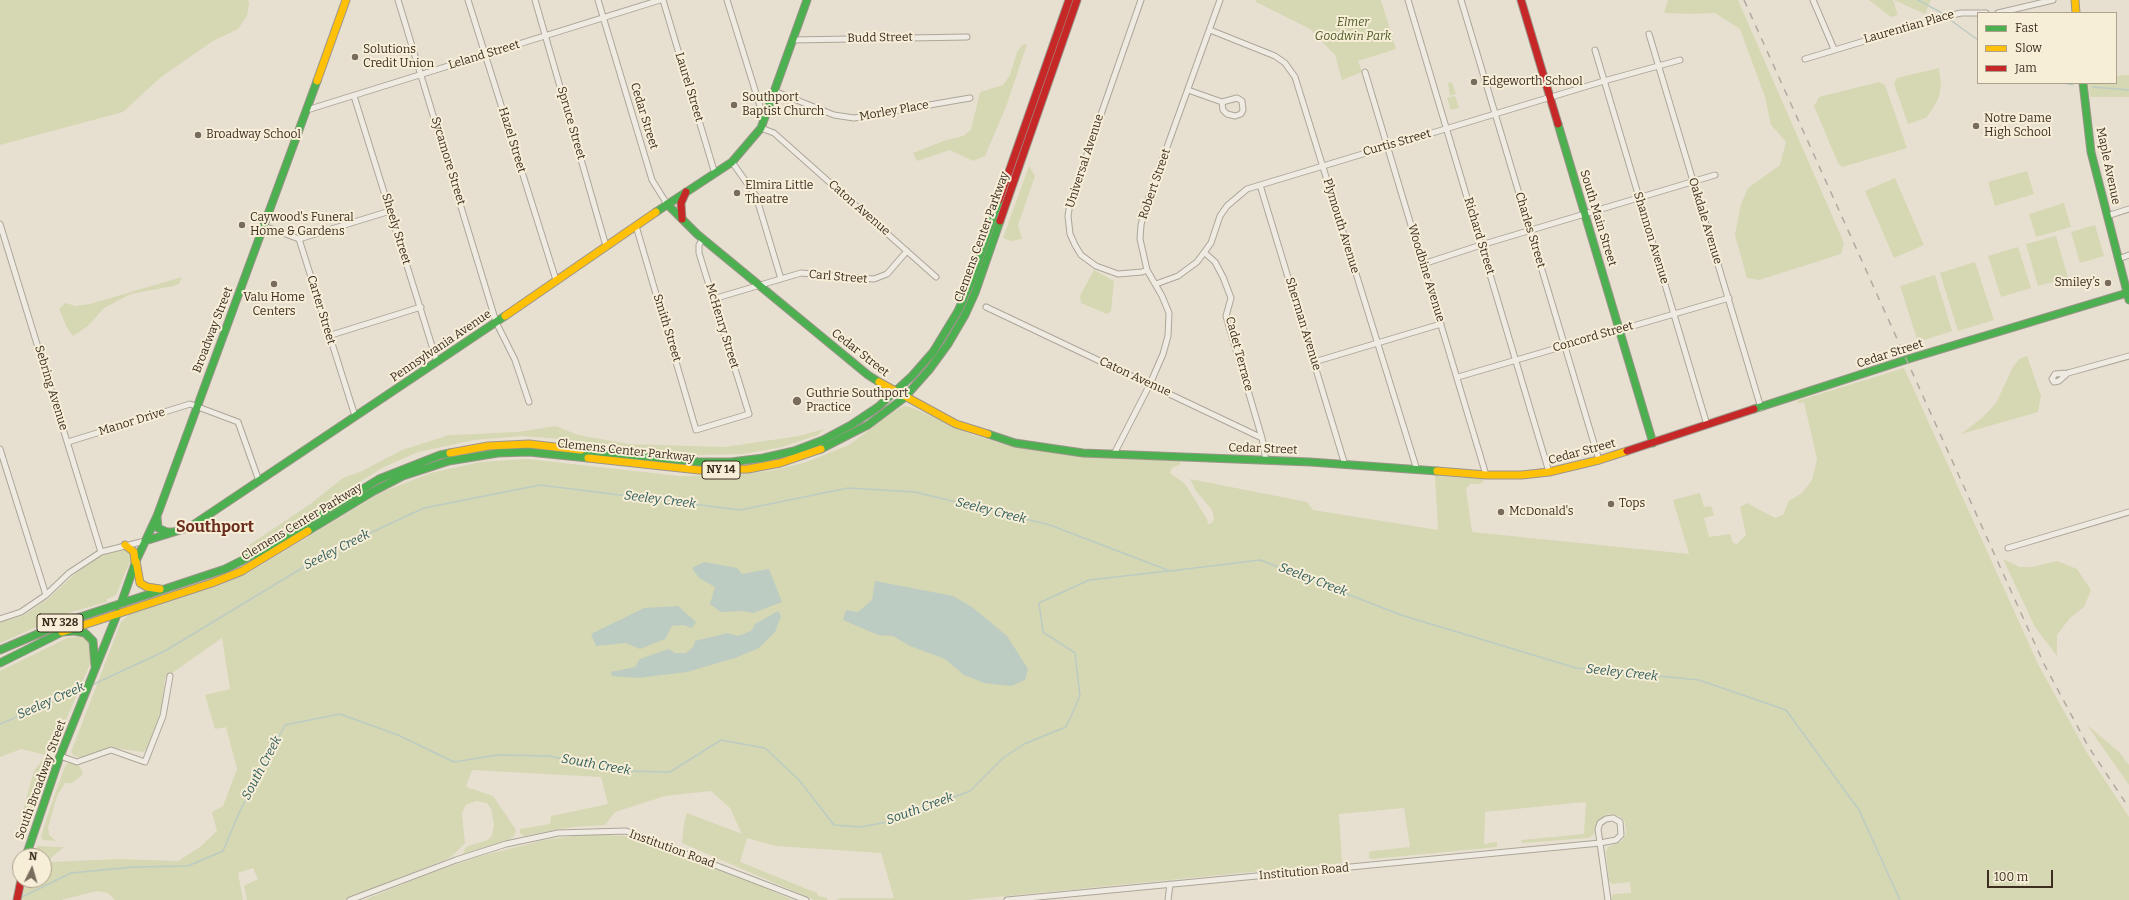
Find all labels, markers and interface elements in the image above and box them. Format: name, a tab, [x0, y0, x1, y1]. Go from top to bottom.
street label: Laurentian Place	[1862, 7, 1956, 47]
legend	[1977, 12, 2117, 84]
park label: Elmer Goodwin Park	[1315, 16, 1391, 44]
text: Fast	[2015, 21, 2038, 35]
street label: Budd Street	[847, 30, 913, 46]
street label: Leland Street	[447, 37, 521, 73]
text: Slow	[2015, 41, 2042, 55]
place label: Solutions Credit Union	[363, 43, 434, 71]
street label: Laurel Street	[672, 51, 706, 123]
marker: Solutions Credit Union	[350, 52, 360, 62]
text: Jam	[2015, 61, 2037, 75]
place label: Edgeworth School	[1482, 75, 1583, 89]
marker: Edgeworth School	[1469, 77, 1479, 87]
street label: Cedar Street	[627, 81, 661, 151]
street label: Spruce Street	[554, 85, 588, 161]
place label: Southport Baptist Church	[742, 91, 824, 119]
street label: Morley Place	[858, 98, 930, 124]
marker: Southport Baptist Church	[729, 100, 739, 110]
street label: Hazel Street	[495, 105, 529, 175]
street label: Universal Avenue	[1063, 112, 1107, 210]
place label: Notre Dame High School	[1984, 112, 2051, 140]
street label: Sycamore Street	[428, 115, 468, 207]
marker: Notre Dame High School	[1971, 121, 1981, 131]
street label: Curtis Street	[1361, 126, 1433, 160]
street label: Maple Avenue	[2093, 126, 2123, 206]
place label: Broadway School	[206, 128, 301, 142]
marker: Broadway School	[193, 130, 203, 140]
street label: Robert Street	[1136, 147, 1174, 221]
street label: South Main Street	[1576, 168, 1620, 268]
street label: Clemens Center Parkway	[952, 170, 1012, 304]
street label: Oakdale Avenue	[1685, 176, 1725, 266]
street label: Caton Avenue	[825, 177, 893, 239]
street label: Plymouth Avenue	[1320, 177, 1362, 275]
place label: Elmira Little Theatre	[745, 179, 813, 207]
marker: Elmira Little Theatre	[732, 188, 742, 198]
street label: Charles Street	[1512, 190, 1548, 270]
street label: Shannon Avenue	[1630, 190, 1672, 286]
street label: Sheely Street	[378, 192, 414, 266]
street label: Richard Street	[1460, 196, 1498, 276]
place label: Caywood's Funeral Home & Gardens	[250, 211, 354, 239]
marker: Caywood's Funeral Home & Gardens	[237, 220, 247, 230]
street label: Woodbine Avenue	[1404, 222, 1448, 324]
street label: Carl Street	[808, 267, 868, 287]
street label: Carter Street	[304, 274, 338, 346]
street label: Sherman Avenue	[1282, 276, 1324, 372]
place label: Smiley’s	[2054, 276, 2100, 290]
marker: Smiley’s	[2103, 278, 2113, 288]
marker: Valu Home Centers	[269, 279, 279, 289]
street label: McHenry Street	[702, 282, 742, 370]
street label: Broadway Street	[190, 285, 236, 375]
place label: Valu Home Centers	[243, 291, 305, 319]
street label: Smith Street	[650, 293, 684, 363]
street label: Pennsylvania Avenue	[388, 307, 494, 385]
street label: Cadet Terrace	[1222, 315, 1256, 393]
street label: Concord Street	[1551, 319, 1635, 355]
street label: Cedar Street	[828, 326, 892, 380]
street label: Cedar Street	[1855, 336, 1925, 372]
street label: Sebring Avenue	[31, 344, 71, 432]
street label: Caton Avenue	[1097, 354, 1173, 400]
place label: Guthrie Southport Practice	[806, 387, 908, 415]
marker: Guthrie Southport Practice	[791, 395, 803, 407]
street label: Manor Drive	[97, 405, 167, 439]
street label: Cedar Street	[1547, 436, 1617, 468]
street label: Clemens Center Parkway	[557, 437, 695, 465]
street label: Cedar Street	[1228, 441, 1298, 457]
road number: NY 14	[702, 461, 740, 479]
street label: Clemens Center Parkway	[239, 480, 365, 564]
water label: Seeley Creek	[623, 488, 697, 512]
water label: Seeley Creek	[954, 495, 1028, 527]
place label: Tops	[1619, 497, 1645, 511]
marker: Tops	[1606, 499, 1616, 509]
place label: McDonald's	[1509, 505, 1573, 519]
marker: McDonald's	[1496, 507, 1506, 517]
district label: Southport	[176, 518, 254, 538]
water label: Seeley Creek	[301, 527, 373, 573]
water label: Seeley Creek	[1277, 560, 1349, 600]
road number: NY 328	[37, 614, 83, 632]
water label: Seeley Creek	[1585, 661, 1659, 685]
water label: Seeley Creek	[15, 679, 87, 723]
street label: South Broadway Street	[13, 718, 69, 842]
water label: South Creek	[239, 733, 285, 803]
water label: South Creek	[560, 751, 632, 779]
water label: South Creek	[884, 790, 956, 828]
street label: Institution Road	[627, 827, 717, 871]
north arrow	[12, 848, 52, 888]
text: N	[28, 850, 38, 863]
street label: Institution Road	[1258, 861, 1350, 883]
scale bar	[1989, 862, 2055, 888]
text: 100 m	[1994, 870, 2028, 884]

